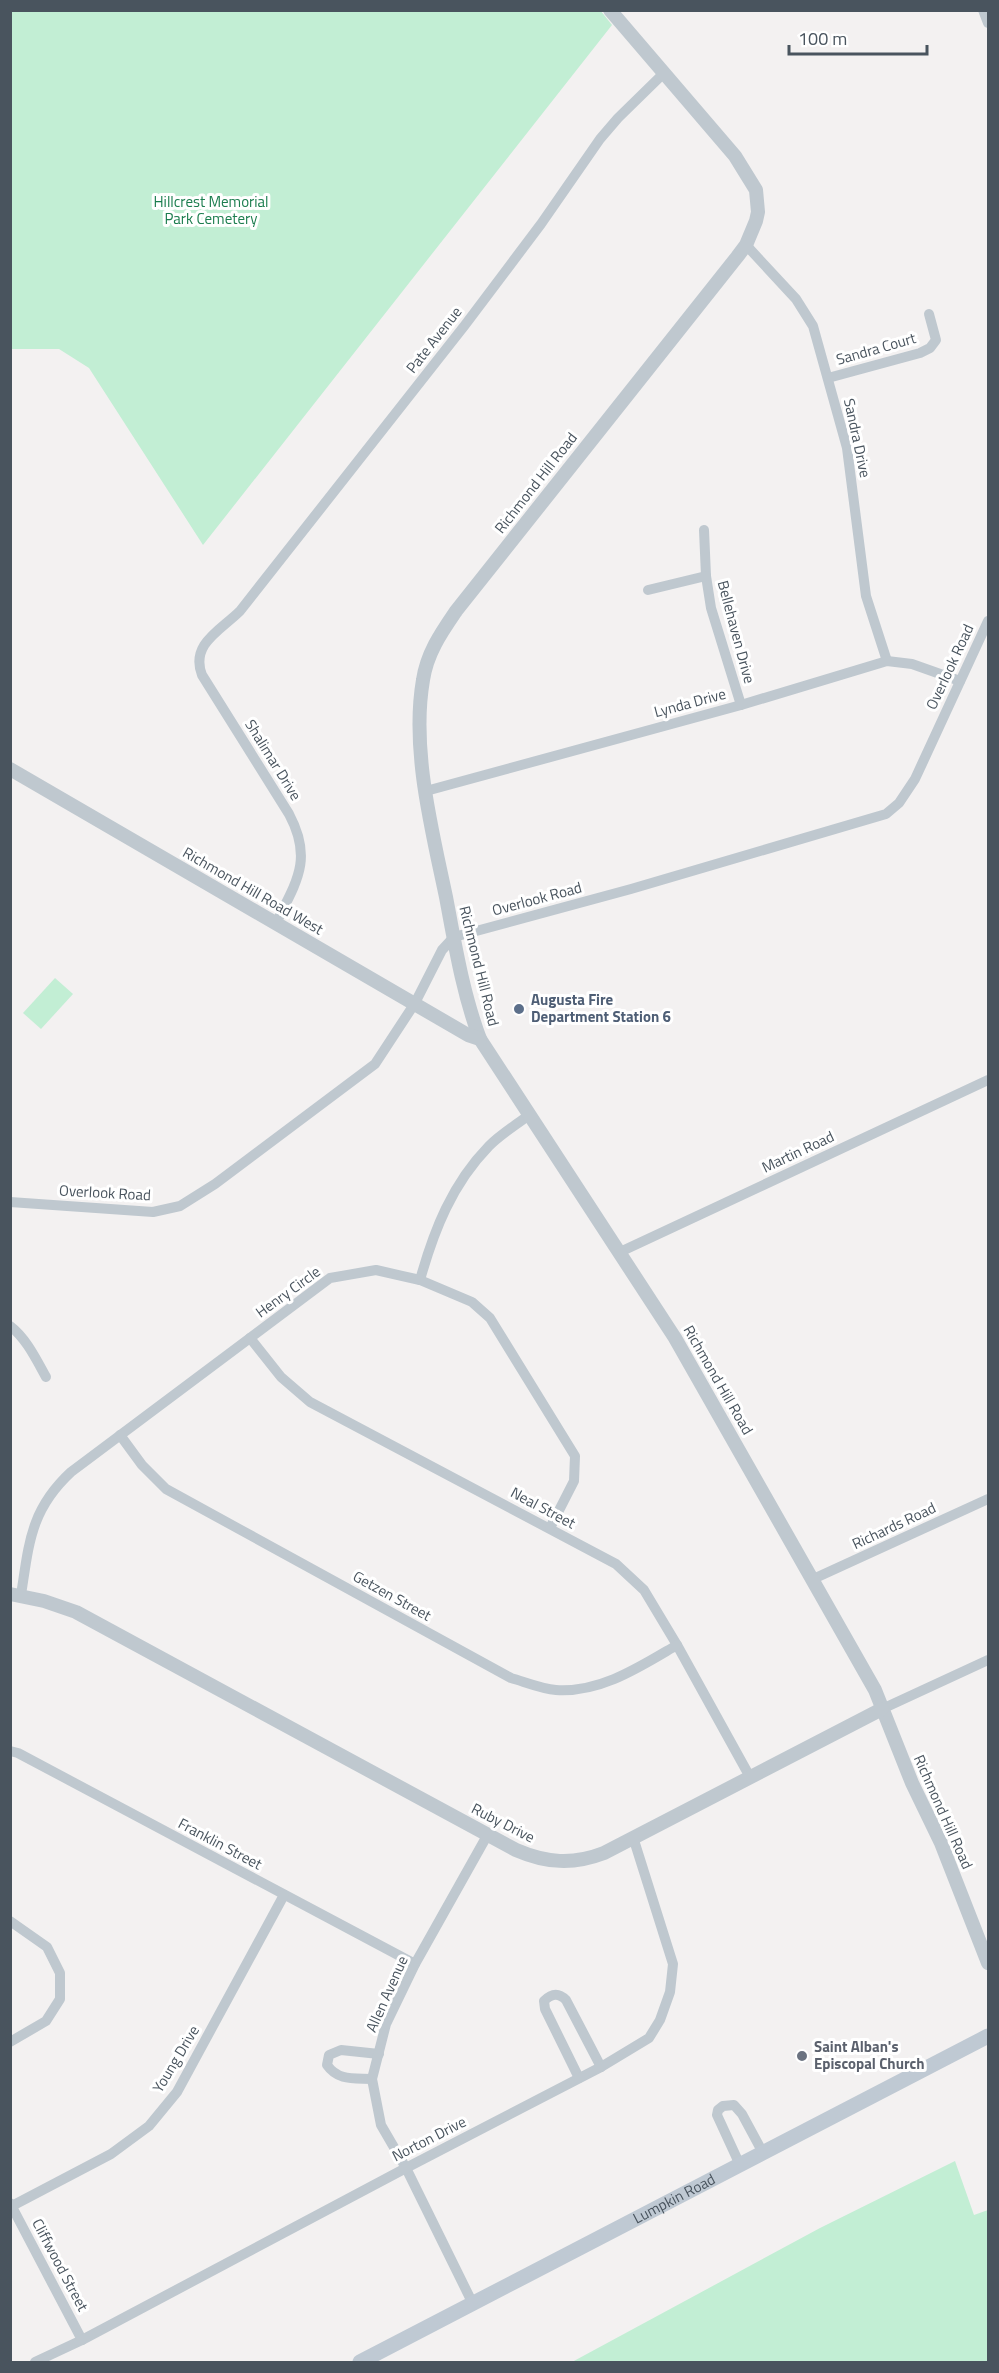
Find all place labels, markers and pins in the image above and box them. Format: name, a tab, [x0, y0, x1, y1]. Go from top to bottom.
place label: Augusta Fire Department Station 6	[531, 988, 671, 1028]
marker: Augusta Fire Department Station 6	[512, 1002, 526, 1016]
place label: Saint Alban's Episcopal Church	[814, 2035, 925, 2075]
marker: Saint Alban's Episcopal Church	[795, 2049, 809, 2063]

